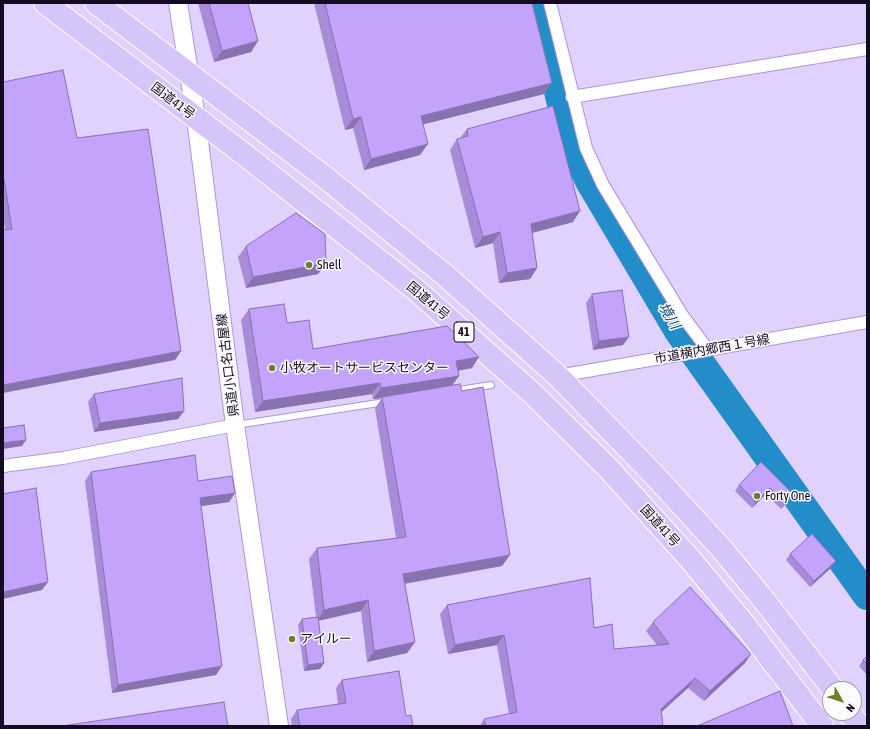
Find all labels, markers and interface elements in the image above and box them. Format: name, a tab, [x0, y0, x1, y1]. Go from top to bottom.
street label: 国道41号	[148, 79, 198, 123]
place label: Shell	[317, 257, 342, 273]
marker: Shell	[304, 260, 314, 270]
street label: 国道41号	[403, 279, 453, 323]
water label: 境川	[655, 300, 683, 332]
street label: 県道小口名古屋線	[214, 312, 242, 418]
road number: 41	[454, 322, 474, 342]
street label: 市道横内郷西１号線	[653, 331, 771, 367]
place label: 小牧オートサービスセンター	[280, 360, 449, 376]
marker: 小牧オートサービスセンター	[267, 363, 277, 373]
place label: Forty One	[765, 488, 810, 504]
marker: Forty One	[752, 491, 762, 501]
street label: 国道41号	[637, 502, 683, 550]
place label: アイルー	[300, 631, 352, 647]
marker: アイルー	[287, 634, 297, 644]
north arrow	[822, 681, 862, 721]
text: N	[844, 702, 857, 714]

